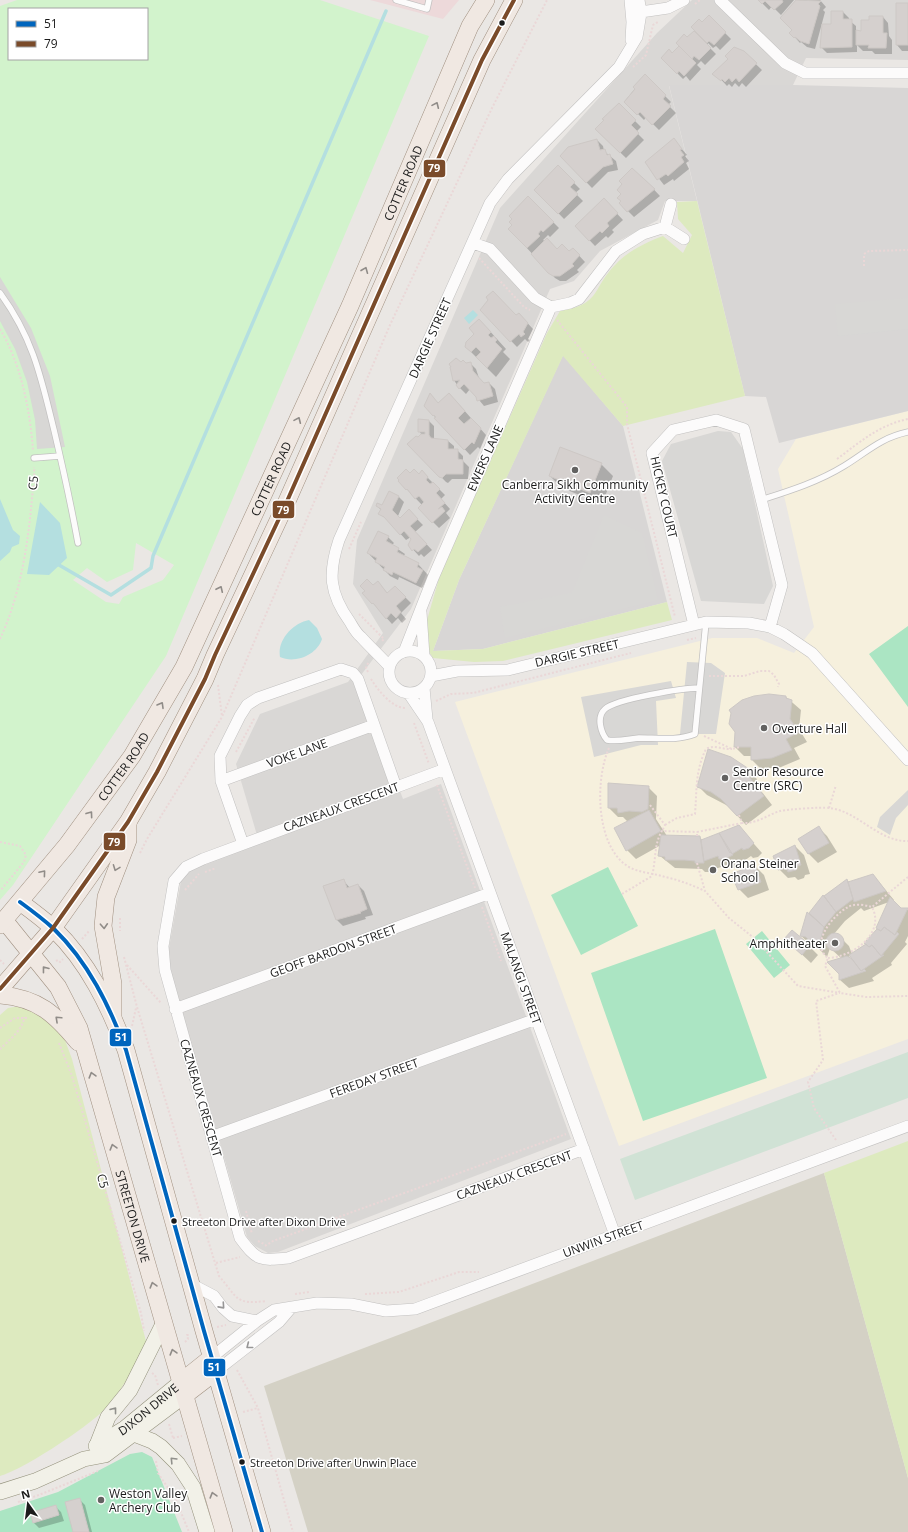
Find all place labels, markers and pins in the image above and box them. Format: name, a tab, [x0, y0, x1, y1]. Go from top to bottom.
unlabelled marker	[497, 18, 507, 28]
marker: Canberra Sikh Community Activity Centre	[570, 465, 580, 475]
place label: Canberra Sikh Community Activity Centre	[502, 476, 649, 507]
place label: Overture Hall	[772, 720, 847, 737]
marker: Overture Hall	[759, 723, 769, 733]
place label: Senior Resource Centre (SRC)	[733, 763, 824, 794]
marker: Senior Resource Centre (SRC)	[720, 773, 730, 783]
place label: Orana Steiner School	[721, 855, 799, 886]
marker: Orana Steiner School	[708, 865, 718, 875]
place label: Amphitheater	[750, 935, 827, 952]
marker: Amphitheater	[830, 938, 840, 948]
place label: Streeton Drive after Dixon Drive	[182, 1214, 346, 1229]
marker: Streeton Drive after Dixon Drive	[169, 1216, 179, 1226]
place label: Streeton Drive after Unwin Place	[250, 1455, 417, 1470]
marker: Streeton Drive after Unwin Place	[237, 1457, 247, 1467]
place label: Weston Valley Archery Club	[109, 1485, 188, 1516]
marker: Weston Valley Archery Club	[96, 1495, 106, 1505]

